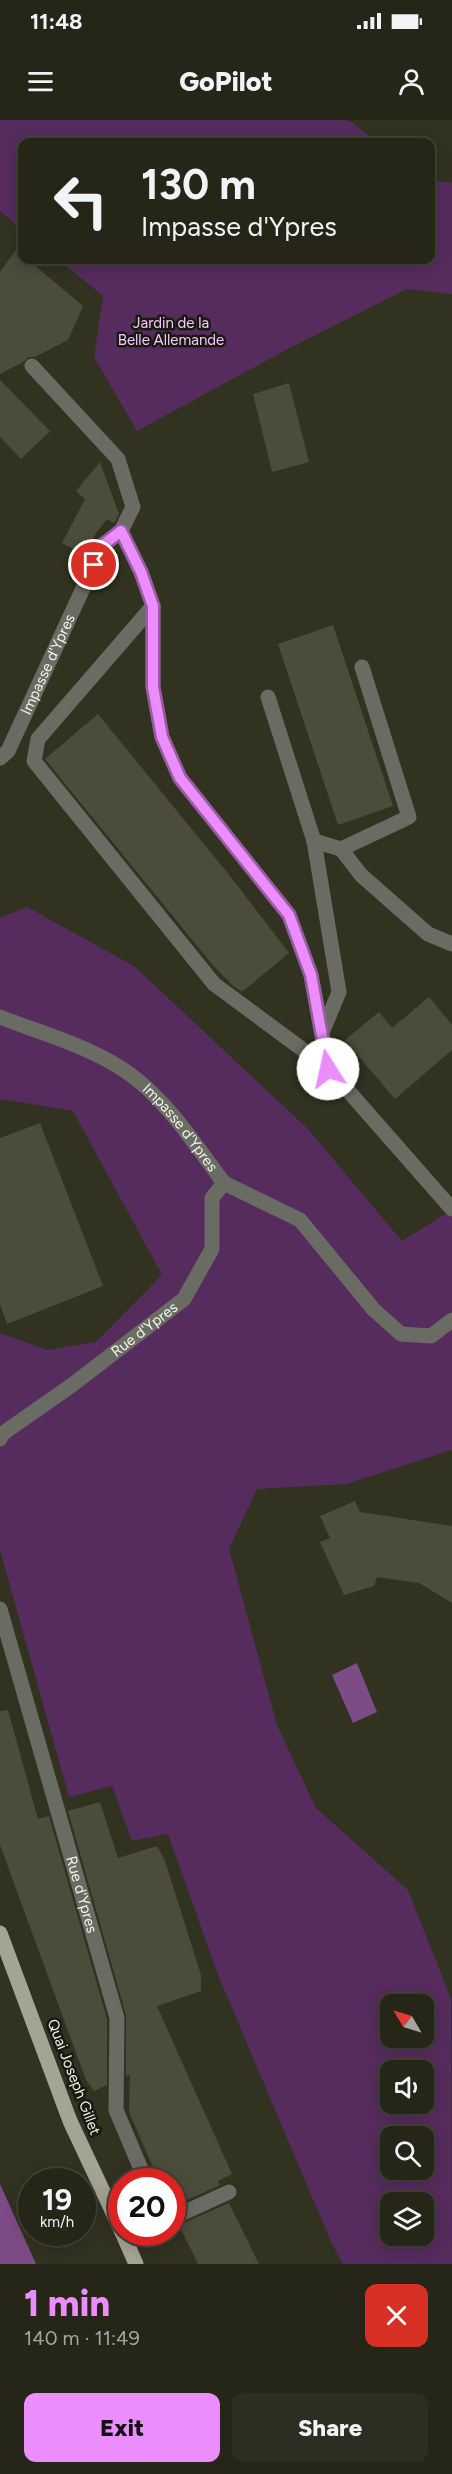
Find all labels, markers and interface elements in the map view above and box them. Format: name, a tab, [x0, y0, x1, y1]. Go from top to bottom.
text: 11:48	[30, 8, 83, 35]
icon: menu	[24, 65, 57, 98]
text: GoPilot	[179, 65, 273, 98]
icon: person	[395, 65, 428, 98]
text: 130 m	[141, 159, 256, 210]
icon: left	[42, 162, 120, 240]
text: Impasse d'Ypres	[141, 210, 337, 243]
park label: Jardin de la Belle Allemande	[118, 314, 224, 349]
pin	[68, 539, 119, 590]
icon: arrive	[77, 548, 110, 581]
street label: Impasse d'Ypres	[17, 611, 79, 718]
position arrow	[296, 1037, 360, 1101]
street label: Impasse d'Ypres	[139, 1080, 222, 1175]
street label: Rue d'Ypres	[107, 1298, 181, 1361]
street label: Rue d'Ypres	[62, 1854, 101, 1935]
north arrow	[380, 1994, 434, 2048]
map controls	[380, 1994, 434, 2246]
street label: Quai Joseph Gillet	[44, 2016, 105, 2138]
button: sound	[380, 2060, 434, 2114]
button: search	[380, 2126, 434, 2180]
speed limit sign: 20	[108, 2168, 186, 2246]
text: 19	[42, 2181, 72, 2218]
button: layers	[380, 2192, 434, 2246]
text: km/h	[40, 2213, 74, 2231]
text: 1 min	[24, 2282, 110, 2325]
button: close	[365, 2284, 428, 2347]
text: 140 m · 11:49	[24, 2326, 140, 2350]
button: Exit	[24, 2393, 220, 2462]
button: Share	[232, 2393, 428, 2462]

